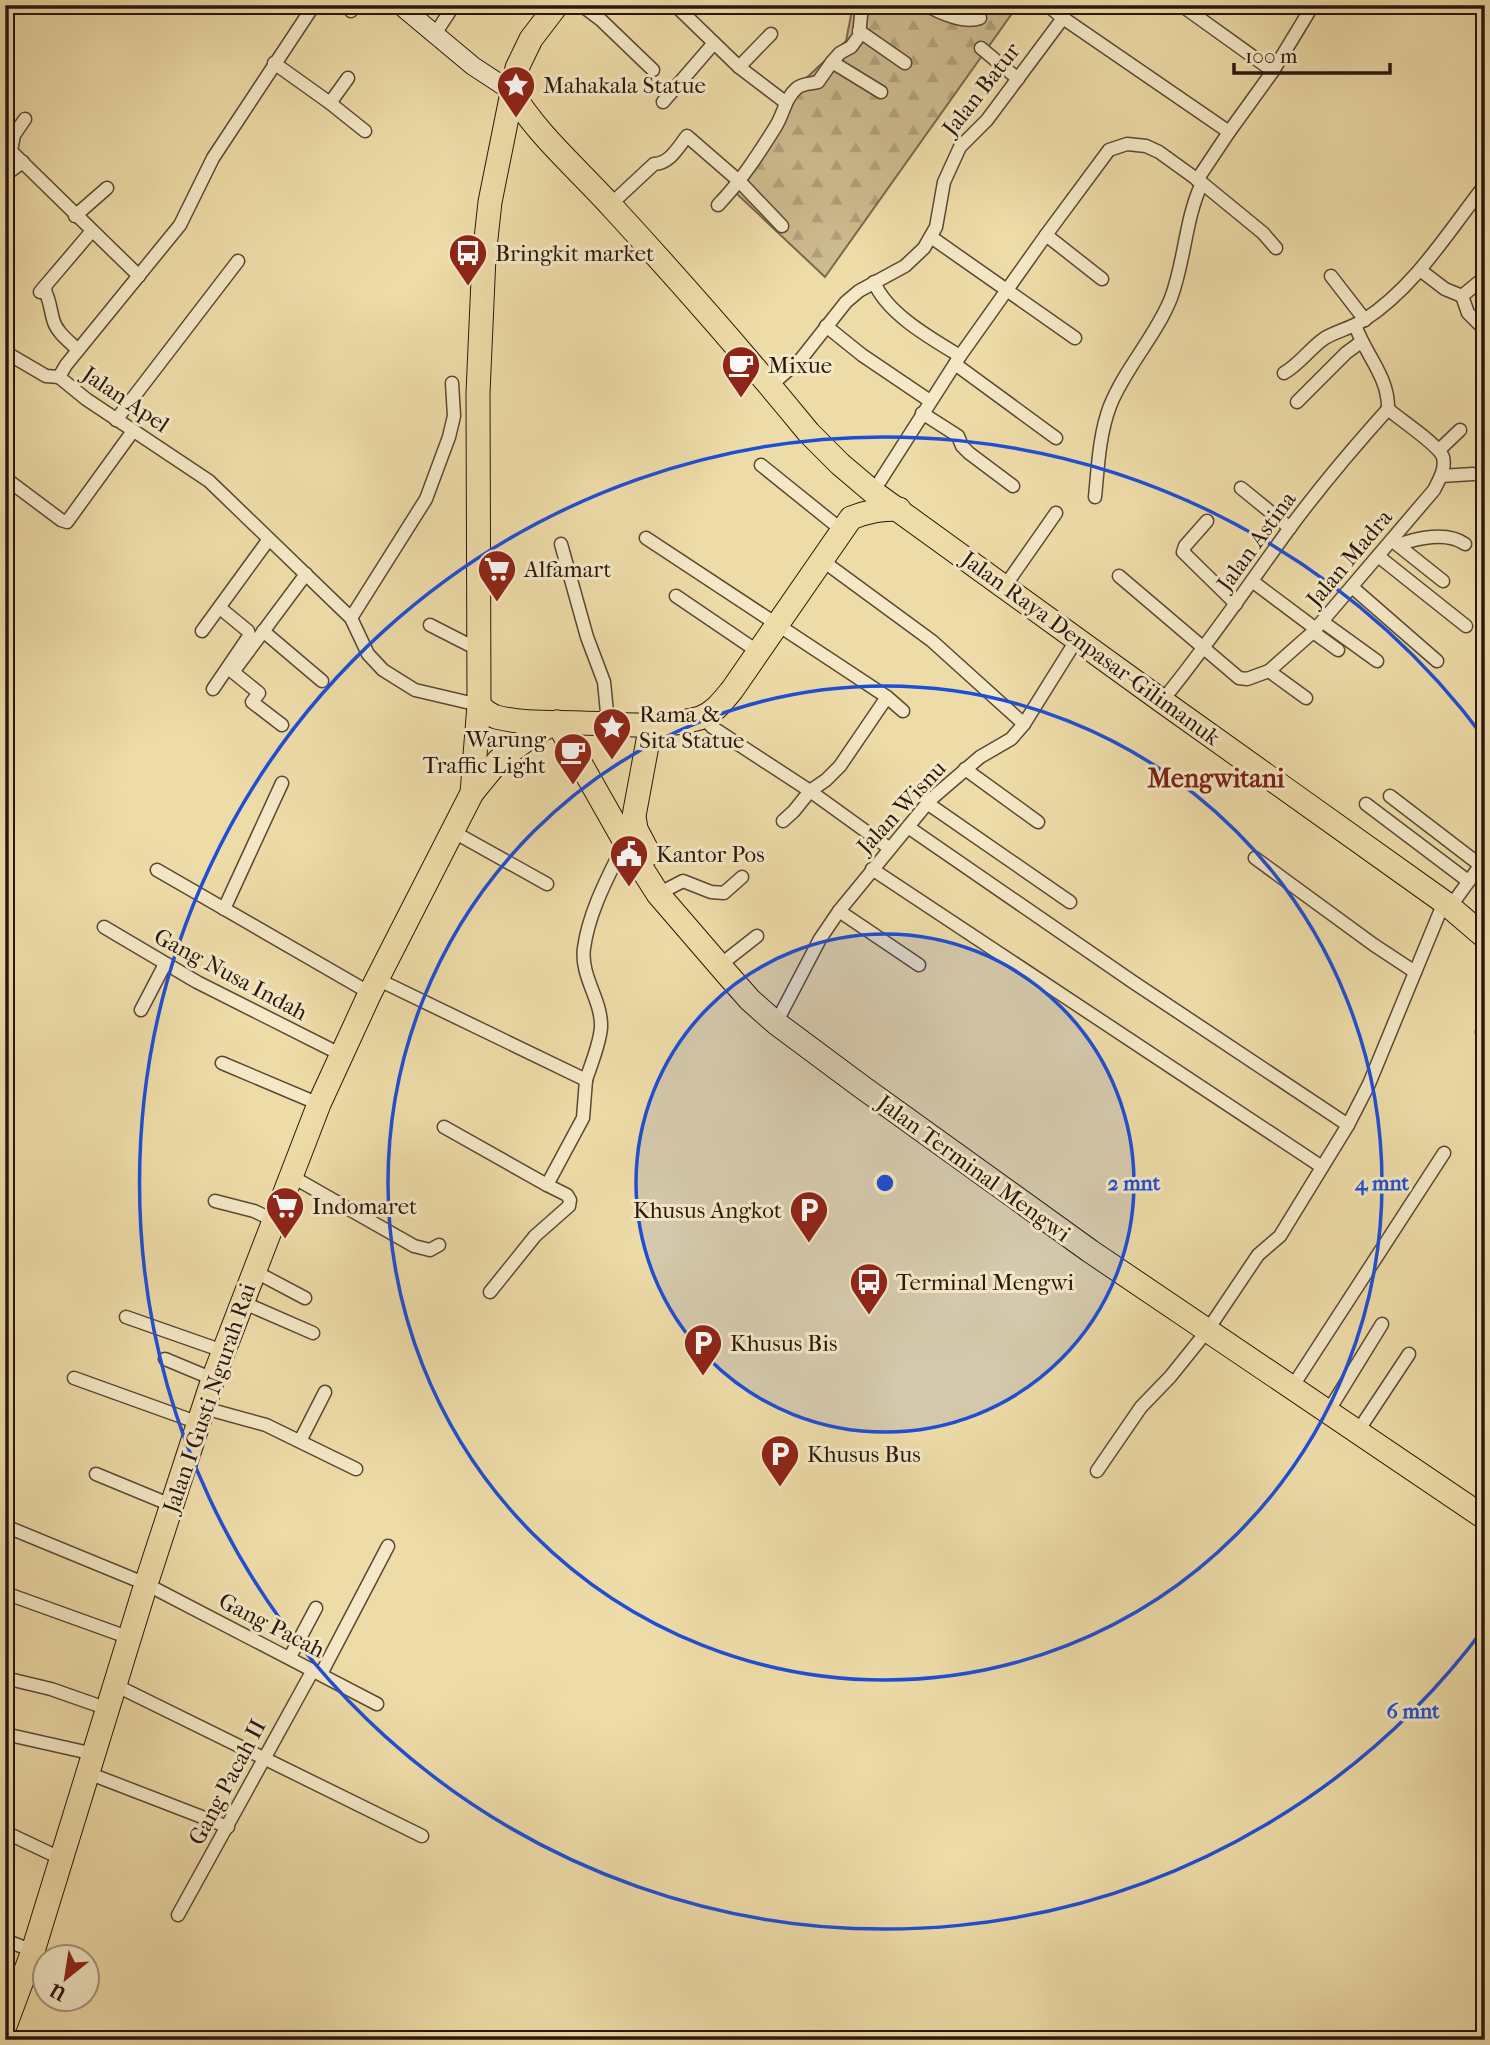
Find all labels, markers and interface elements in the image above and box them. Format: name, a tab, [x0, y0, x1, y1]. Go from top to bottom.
scale bar	[1234, 32, 1390, 76]
street label: Jalan Batur	[935, 37, 1026, 143]
text: 100 m	[1245, 44, 1298, 68]
place icon: Mahakala Statue	[495, 64, 537, 119]
place label: Mahakala Statue	[543, 72, 706, 99]
bus stop icon: Bringkit market	[447, 232, 489, 287]
place label: Bringkit market	[495, 240, 654, 267]
cafe icon: Mixue	[720, 344, 762, 399]
place label: Mixue	[768, 352, 832, 379]
street label: Jalan Apel	[75, 359, 175, 439]
street label: Jalan Astina	[1210, 486, 1302, 598]
street label: Jalan Madra	[1300, 504, 1398, 614]
street label: Jalan Raya Denpasar-Gilimanuk	[954, 544, 1226, 752]
supermarket icon: Alfamart	[476, 548, 518, 603]
place label: Alfamart	[523, 556, 611, 583]
place label: Rama & Sita Statue	[639, 701, 744, 754]
place icon: Rama & Sita Statue	[591, 706, 633, 761]
place label: Warung Traffic Light	[423, 726, 547, 779]
cafe icon: Warung Traffic Light	[552, 731, 594, 786]
street label: Jalan Wisnu	[850, 755, 951, 861]
district label: Mengwitani	[1148, 763, 1285, 794]
public building icon: Kantor Pos	[608, 833, 650, 888]
place label: Kantor Pos	[656, 841, 765, 868]
street label: Gang Nusa Indah	[149, 923, 312, 1026]
street label: Jalan Terminal Mengwi	[870, 1088, 1076, 1248]
centre of rings	[873, 1171, 897, 1195]
text: 2 mnt	[1108, 1171, 1161, 1195]
text: 4 mnt	[1354, 1171, 1409, 1196]
supermarket icon: Indomaret	[264, 1185, 306, 1240]
parking icon: Khusus Angkot	[788, 1189, 830, 1244]
place label: Indomaret	[312, 1193, 417, 1220]
place label: Khusus Angkot	[633, 1197, 782, 1224]
bus stop icon: Terminal Mengwi	[848, 1261, 890, 1316]
place label: Terminal Mengwi	[896, 1269, 1074, 1296]
street label: Jalan I Gusti Ngurah Rai	[157, 1280, 262, 1518]
parking icon: Khusus Bis	[682, 1322, 724, 1377]
place label: Khusus Bis	[730, 1330, 838, 1357]
parking icon: Khusus Bus	[759, 1433, 801, 1488]
place label: Khusus Bus	[807, 1441, 921, 1468]
street label: Gang Pacah	[214, 1587, 329, 1664]
text: 6 mnt	[1387, 1699, 1440, 1723]
street label: Gang Pacah II	[183, 1715, 272, 1850]
north arrow	[32, 1944, 102, 2014]
text: U	[46, 1979, 71, 2006]

